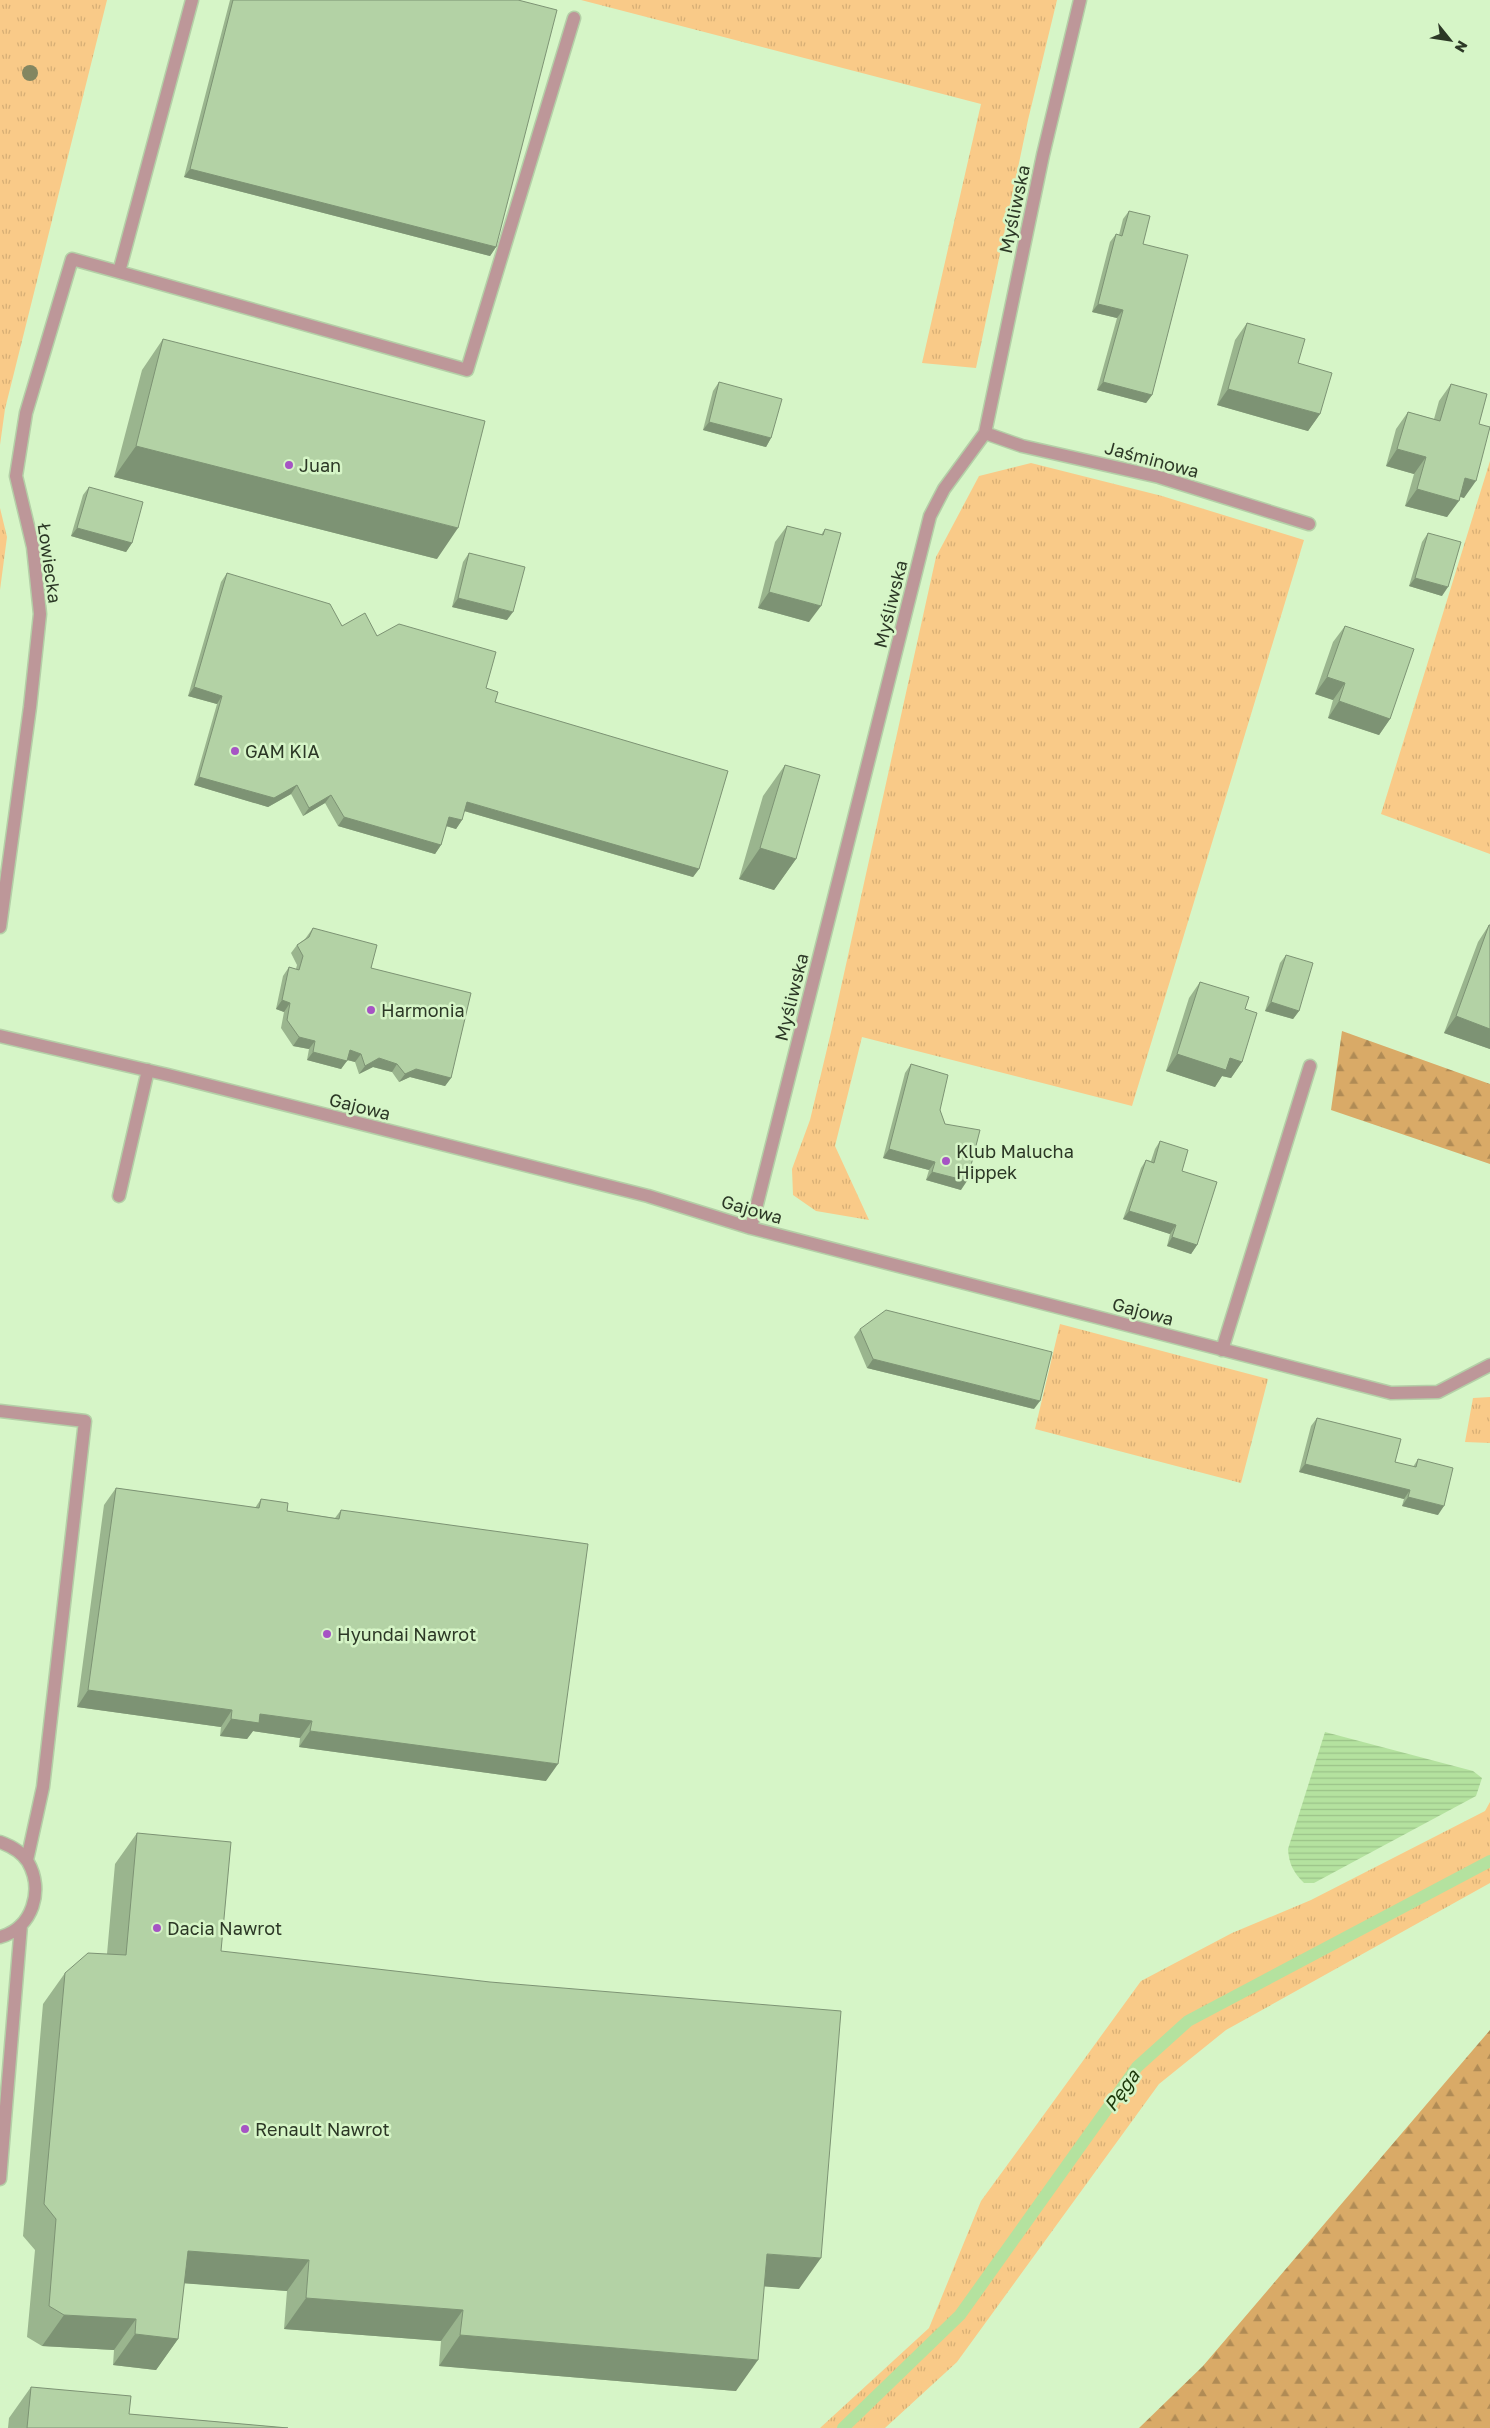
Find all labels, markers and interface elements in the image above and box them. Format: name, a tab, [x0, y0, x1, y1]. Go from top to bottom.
north arrow	[1425, 15, 1475, 65]
text: N	[1452, 38, 1472, 56]
street label: Myśliwska	[994, 163, 1034, 255]
street label: Jaśminowa	[1103, 436, 1201, 482]
place label: Juan	[299, 454, 341, 476]
marker: Juan	[283, 459, 295, 471]
street label: Łowiecka	[33, 521, 67, 605]
street label: Myśliwska	[868, 558, 912, 650]
place label: GAM KIA	[245, 740, 320, 762]
marker: GAM KIA	[229, 745, 241, 757]
street label: Myśliwska	[769, 951, 813, 1043]
place label: Harmonia	[381, 999, 465, 1021]
marker: Harmonia	[365, 1004, 377, 1016]
street label: Gajowa	[327, 1088, 393, 1124]
place label: Klub Malucha Hippek	[956, 1140, 1074, 1183]
marker: Klub Malucha Hippek	[940, 1155, 952, 1167]
street label: Gajowa	[719, 1190, 785, 1228]
street label: Gajowa	[1110, 1292, 1176, 1330]
place label: Hyundai Nawrot	[337, 1623, 476, 1645]
marker: Hyundai Nawrot	[321, 1628, 333, 1640]
place label: Dacia Nawrot	[167, 1917, 282, 1939]
marker: Dacia Nawrot	[151, 1922, 163, 1934]
water label: Pęga	[1098, 2064, 1144, 2115]
place label: Renault Nawrot	[255, 2118, 390, 2140]
marker: Renault Nawrot	[239, 2123, 251, 2135]

